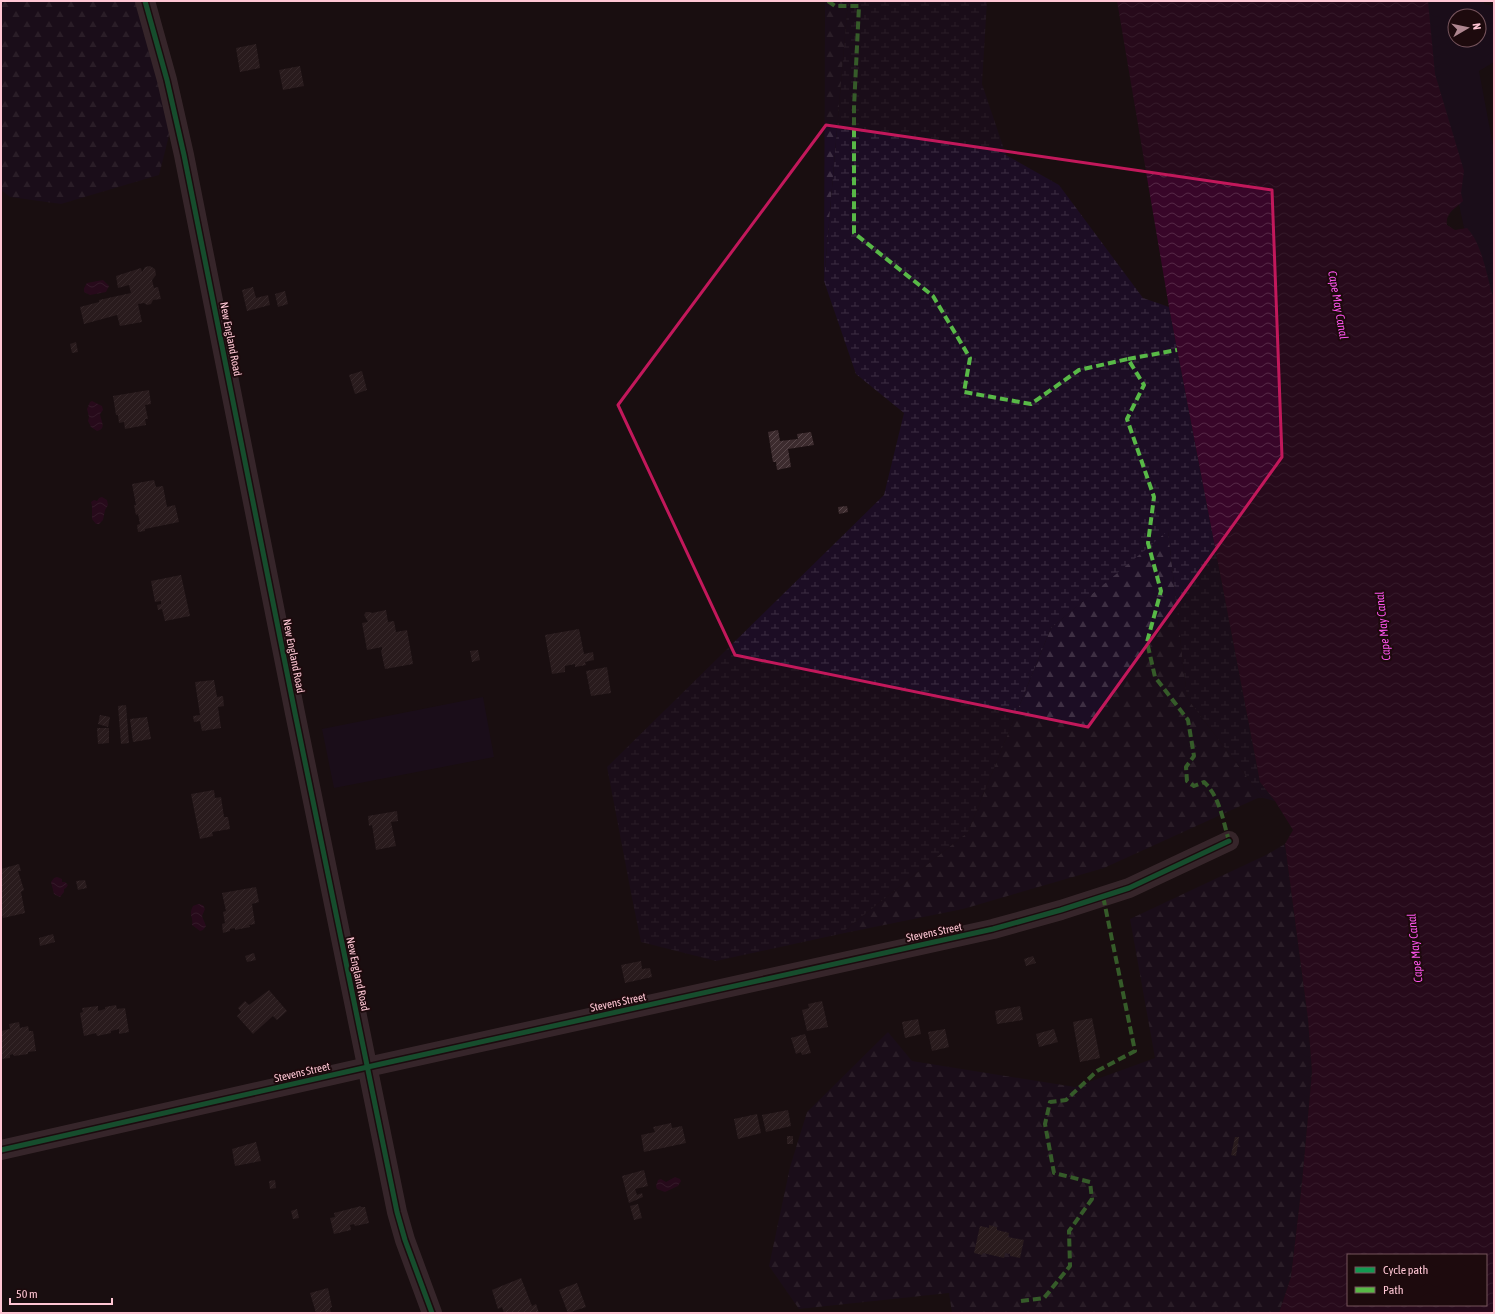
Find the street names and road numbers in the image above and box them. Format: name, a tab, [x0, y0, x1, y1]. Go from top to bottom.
street label: New England Road	[218, 301, 244, 377]
street label: New England Road	[281, 618, 307, 694]
street label: Stevens Street	[905, 920, 963, 944]
street label: New England Road	[344, 936, 372, 1012]
street label: Stevens Street	[589, 990, 647, 1014]
street label: Stevens Street	[273, 1060, 331, 1084]

